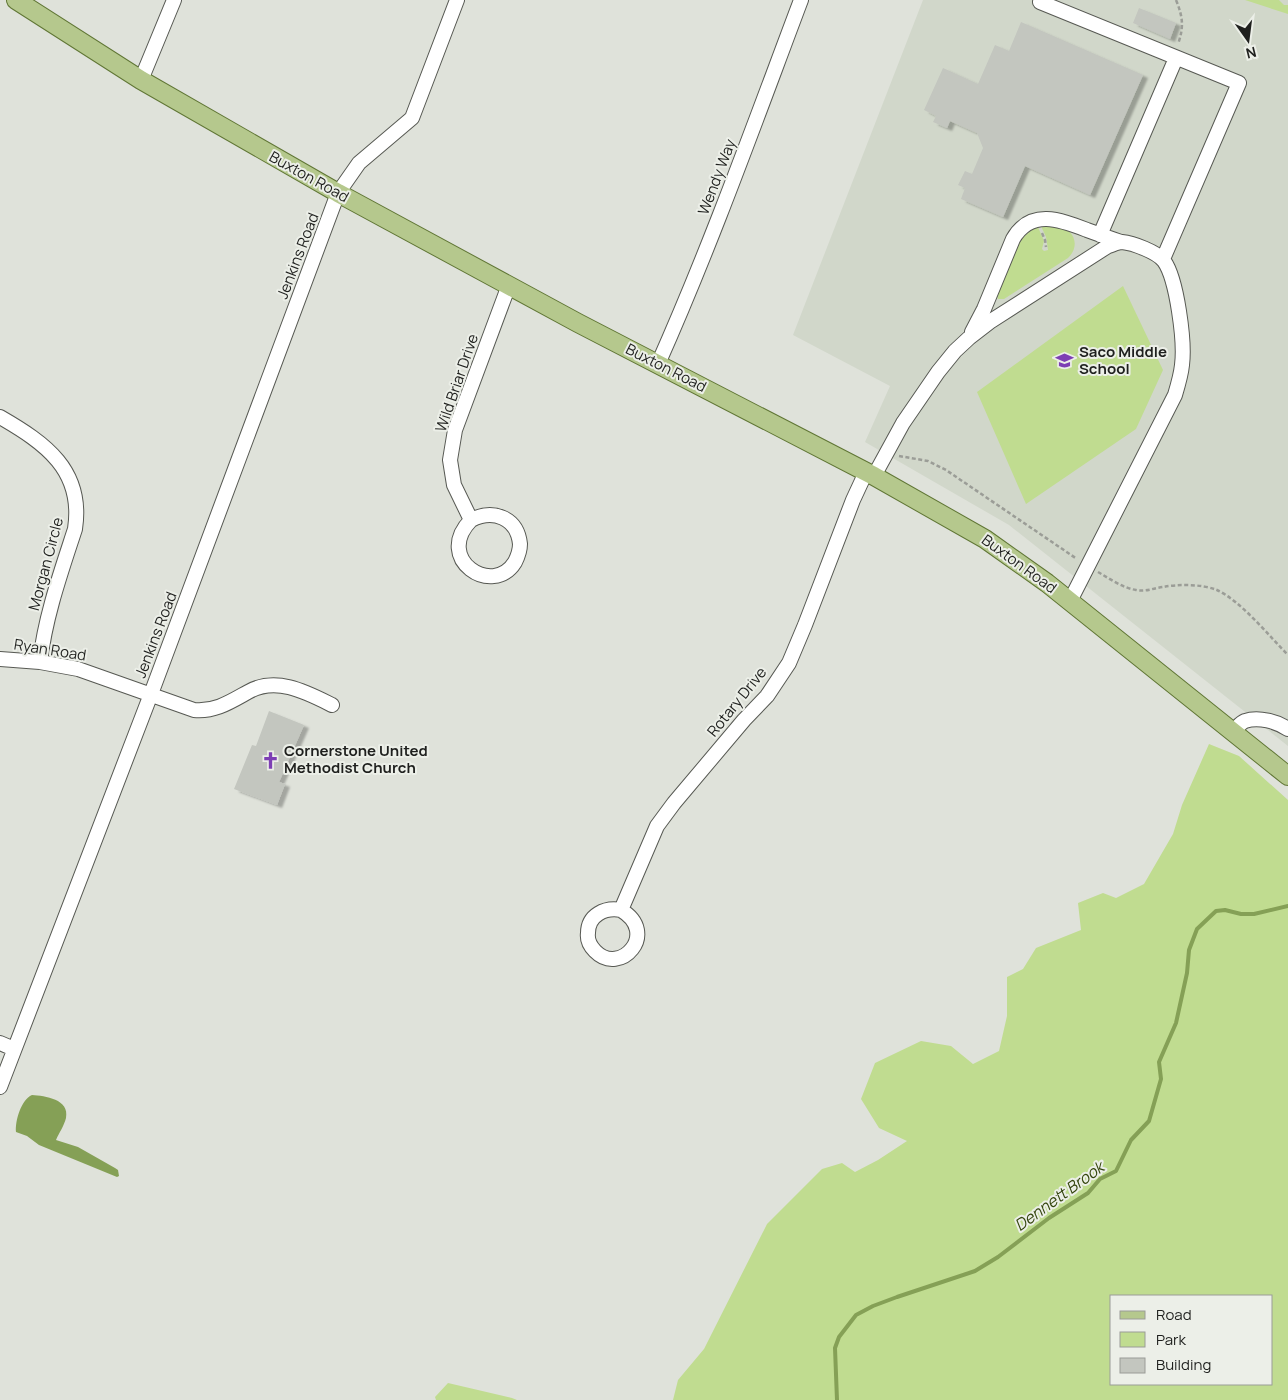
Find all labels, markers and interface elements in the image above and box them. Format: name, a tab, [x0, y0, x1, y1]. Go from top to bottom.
north arrow	[1223, 15, 1273, 65]
text: N	[1244, 43, 1258, 64]
street label: Wendy Way	[692, 136, 741, 218]
street label: Buxton Road	[266, 146, 353, 207]
street label: Jenkins Road	[271, 210, 324, 302]
street label: Wild Briar Drive	[430, 331, 483, 435]
street label: Buxton Road	[622, 338, 710, 397]
place label: Saco Middle School	[1079, 341, 1167, 379]
school or university icon: Saco Middle School	[1055, 351, 1075, 371]
street label: Morgan Circle	[23, 515, 68, 613]
street label: Buxton Road	[978, 529, 1061, 598]
street label: Jenkins Road	[129, 589, 182, 681]
street label: Ryan Road	[12, 633, 88, 666]
street label: Rotary Drive	[702, 662, 771, 741]
place label: Cornerstone United Methodist Church	[284, 740, 428, 778]
church icon: Cornerstone United Methodist Church	[260, 750, 280, 770]
water label: Dennett Brook	[1010, 1155, 1110, 1236]
legend	[1110, 1295, 1273, 1385]
text: Road	[1156, 1304, 1192, 1325]
text: Park	[1156, 1329, 1186, 1350]
text: Building	[1156, 1354, 1211, 1375]

